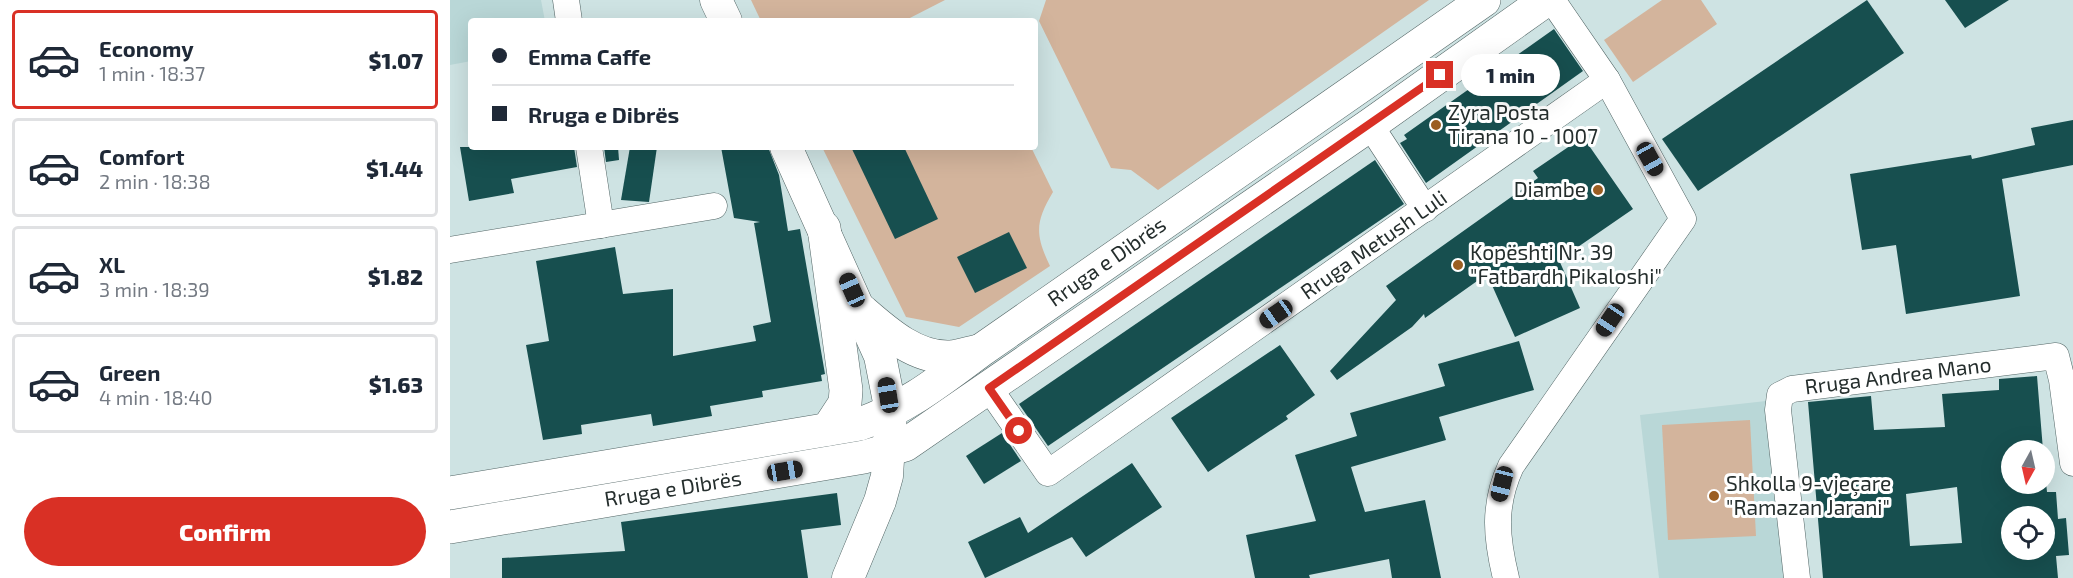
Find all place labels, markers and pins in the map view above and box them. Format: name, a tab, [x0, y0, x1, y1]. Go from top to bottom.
place label: Zyra Posta Tirana 10 - 1007	[1448, 99, 1598, 148]
marker: Zyra Posta Tirana 10 - 1007	[1429, 118, 1443, 132]
place label: Diambe	[1514, 176, 1586, 201]
marker: Diambe	[1591, 183, 1605, 197]
place label: Kopështi Nr. 39 "Fatbardh Pikaloshi"	[1470, 239, 1662, 288]
marker: Kopështi Nr. 39 "Fatbardh Pikaloshi"	[1451, 258, 1465, 272]
place label: Shkolla 9-vjeçare "Ramazan Jarani"	[1726, 470, 1891, 519]
marker: Shkolla 9-vjeçare "Ramazan Jarani"	[1707, 489, 1721, 503]

